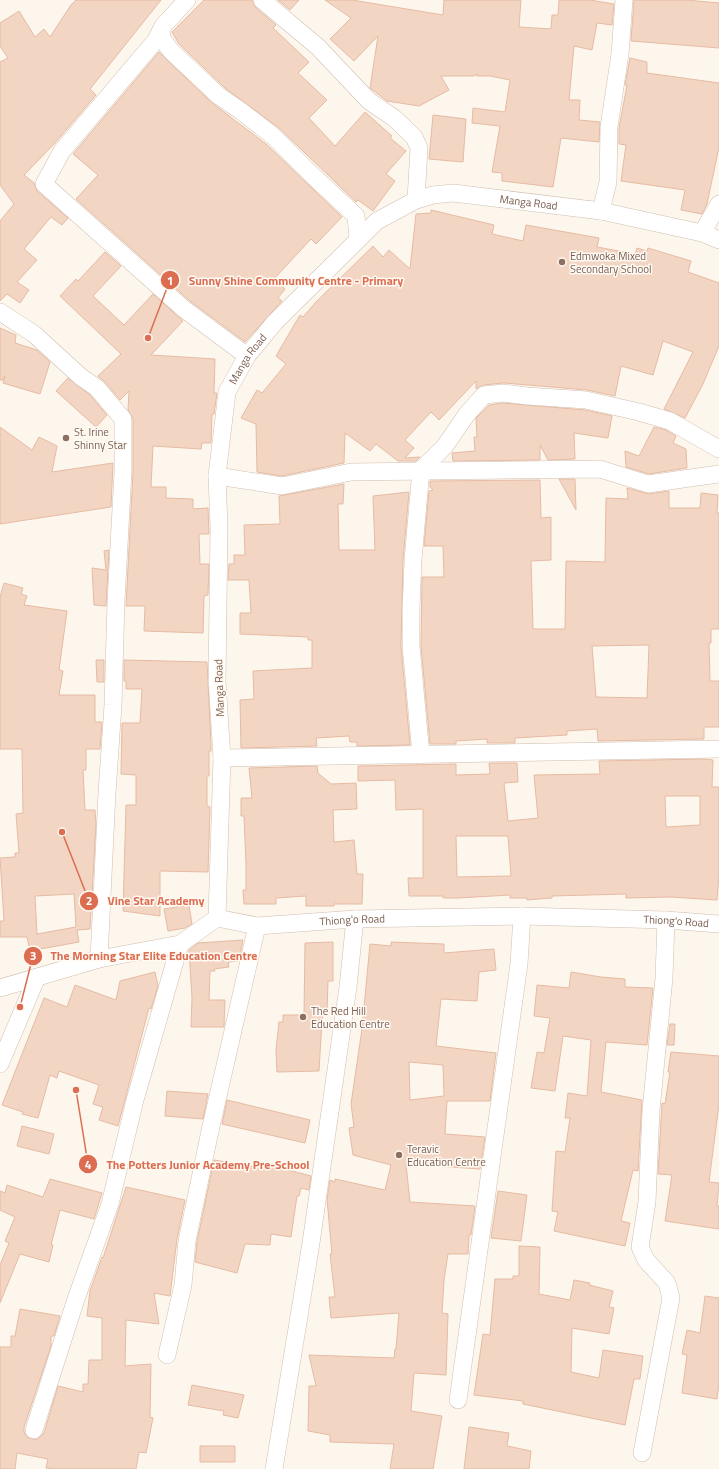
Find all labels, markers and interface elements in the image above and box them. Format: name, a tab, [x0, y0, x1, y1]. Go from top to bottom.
street label: Manga Road	[499, 191, 559, 214]
place label: Edmwoka Mixed Secondary School	[570, 248, 652, 277]
marker: Edmwoka Mixed Secondary School	[557, 257, 567, 267]
callout: Sunny Shine Community Centre - Primary	[160, 268, 411, 292]
text: 1	[167, 271, 173, 290]
text: Sunny Shine Community Centre - Primary	[189, 271, 403, 290]
street label: Manga Road	[225, 330, 270, 387]
place label: St. Irine Shinny Star	[74, 424, 127, 453]
marker: St. Irine Shinny Star	[61, 433, 71, 443]
street label: Manga Road	[210, 659, 228, 717]
callout: Vine Star Academy	[79, 889, 212, 913]
text: 2	[86, 891, 92, 910]
text: Vine Star Academy	[107, 891, 205, 910]
street label: Thiong'o Road	[319, 910, 385, 930]
street label: Thiong'o Road	[643, 911, 710, 931]
callout: The Morning Star Elite Education Centre	[23, 944, 266, 968]
text: 3	[30, 946, 36, 965]
text: The Morning Star Elite Education Centre	[51, 946, 257, 965]
place label: The Red Hill Education Centre	[311, 1003, 390, 1032]
marker: The Red Hill Education Centre	[298, 1012, 308, 1022]
place label: Teravic Education Centre	[407, 1141, 486, 1170]
marker: Teravic Education Centre	[394, 1150, 404, 1160]
callout: The Potters Junior Academy Pre-School	[78, 1152, 317, 1176]
text: 4	[85, 1155, 92, 1174]
text: The Potters Junior Academy Pre-School	[106, 1155, 310, 1174]

